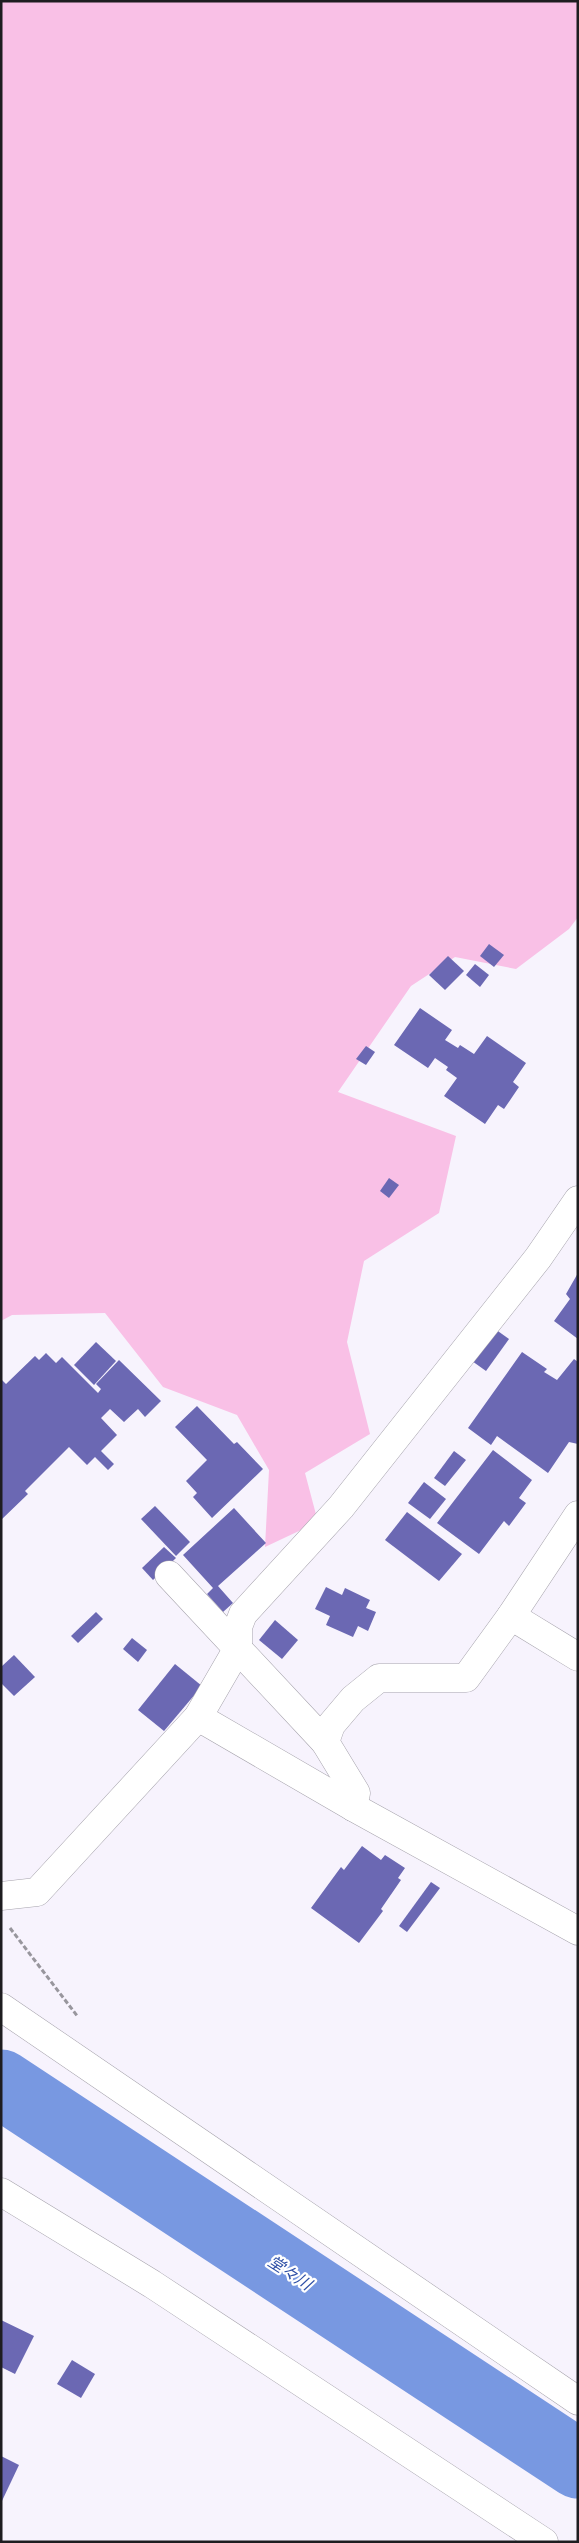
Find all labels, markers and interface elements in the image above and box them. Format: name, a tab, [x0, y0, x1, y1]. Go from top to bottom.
water label: 堂々川	[263, 2253, 316, 2297]

